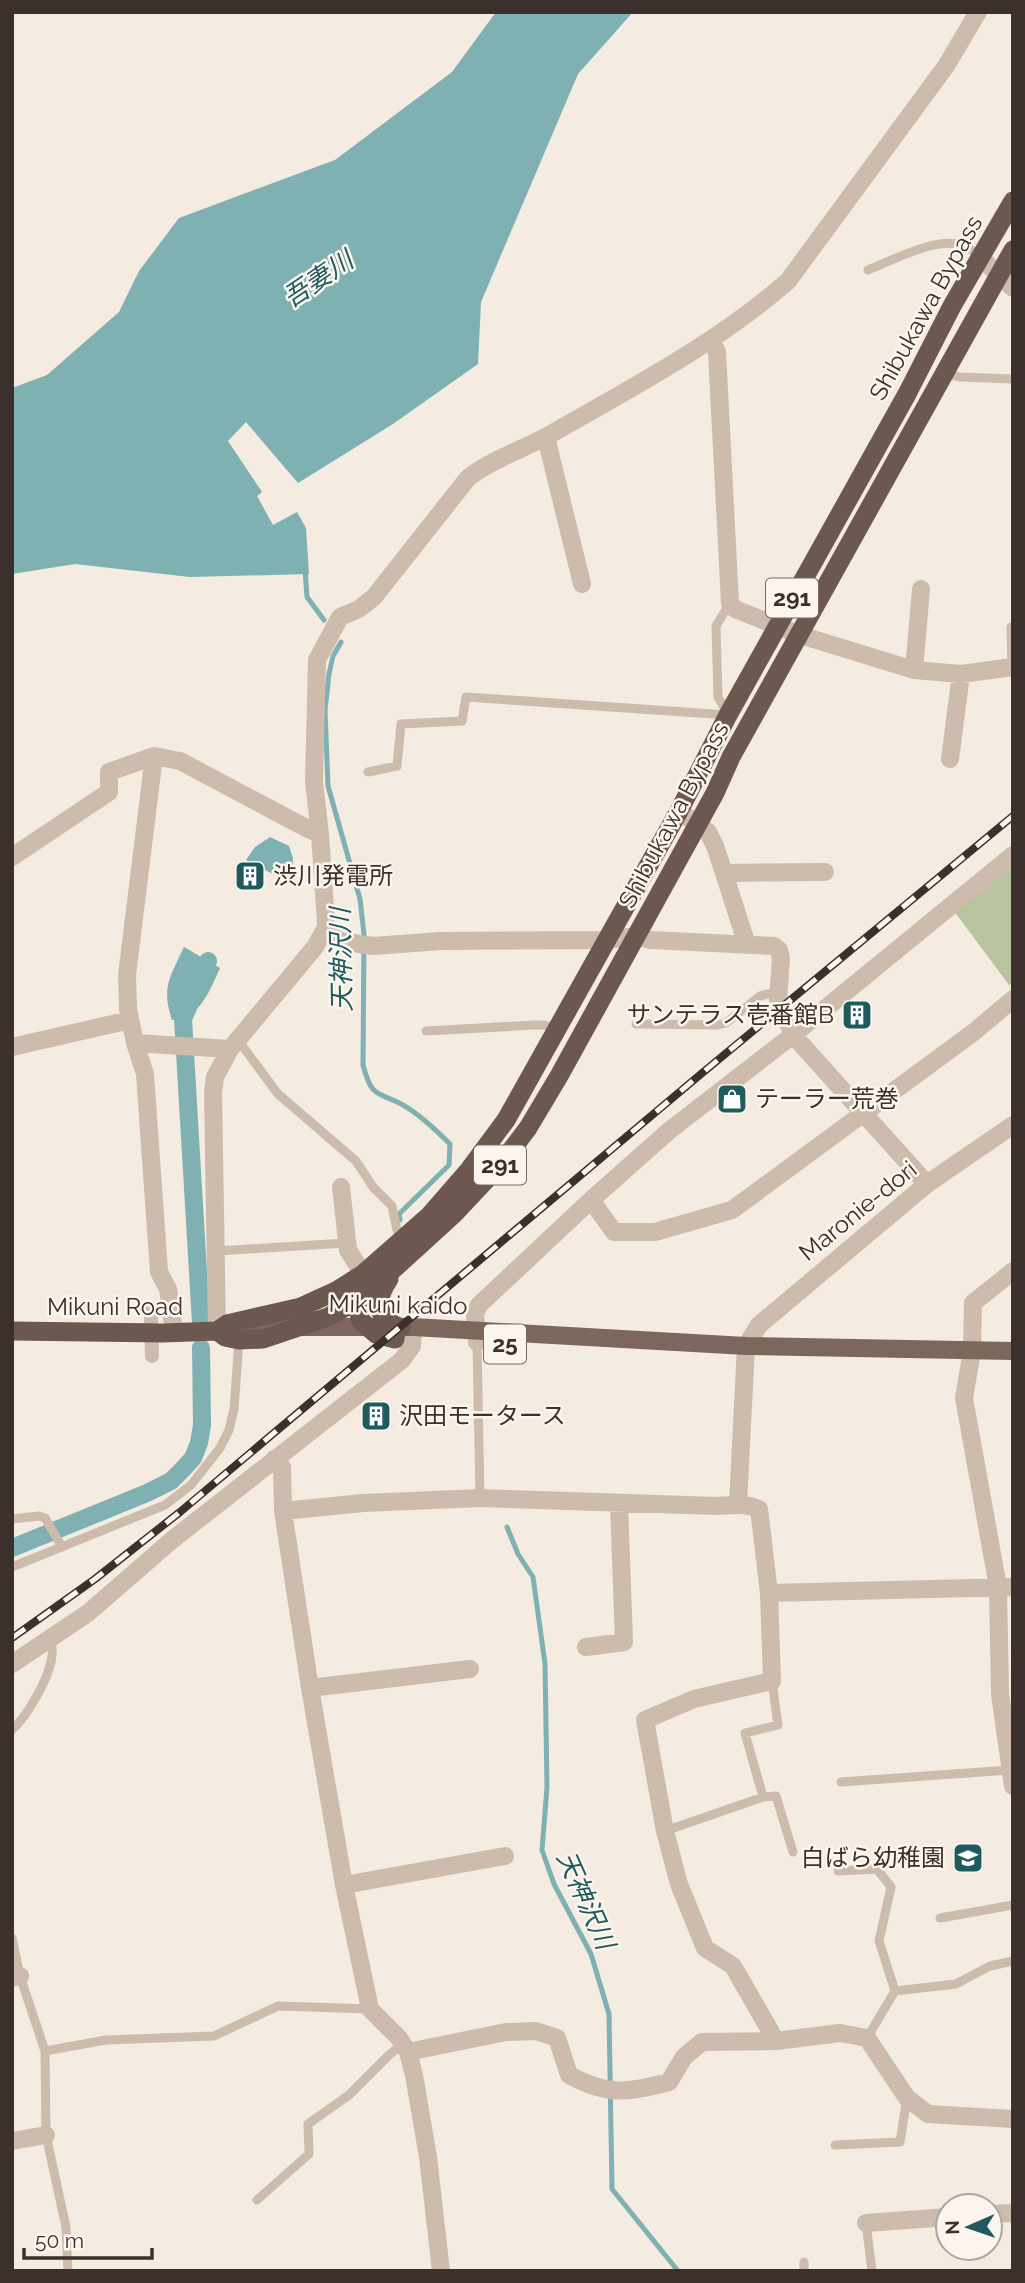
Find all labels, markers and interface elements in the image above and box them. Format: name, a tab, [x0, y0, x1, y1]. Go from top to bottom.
street label: Shibukawa Bypass	[863, 210, 988, 405]
water label: 吾妻川	[277, 243, 361, 313]
road number: 291	[766, 578, 818, 618]
street label: Shibukawa Bypass	[612, 717, 735, 913]
building icon: 渋川発電所	[233, 859, 267, 893]
place label: 渋川発電所	[273, 861, 393, 890]
water label: 天神沢川	[325, 905, 357, 1012]
building icon: サンテラス壱番館B	[840, 998, 874, 1032]
place label: サンテラス壱番館B	[626, 1000, 834, 1029]
shop icon: テーラー荒巻	[715, 1082, 749, 1116]
place label: テーラー荒巻	[755, 1084, 899, 1113]
road number: 291	[474, 1146, 526, 1184]
street label: Maronie-dori	[793, 1154, 922, 1267]
street label: Mikuni kaido	[328, 1289, 468, 1320]
street label: Mikuni Road	[47, 1292, 183, 1321]
road number: 25	[484, 1324, 526, 1364]
building icon: 沢田モータース	[359, 1399, 393, 1433]
place label: 沢田モータース	[399, 1401, 566, 1430]
school or university icon: 白ばら幼稚園	[951, 1841, 985, 1875]
place label: 白ばら幼稚園	[801, 1843, 945, 1872]
water label: 天神沢川	[551, 1846, 622, 1956]
north arrow	[934, 2192, 1004, 2262]
scale bar	[24, 2216, 152, 2260]
text: N	[941, 2220, 963, 2235]
text: 50 m	[35, 2228, 84, 2253]

